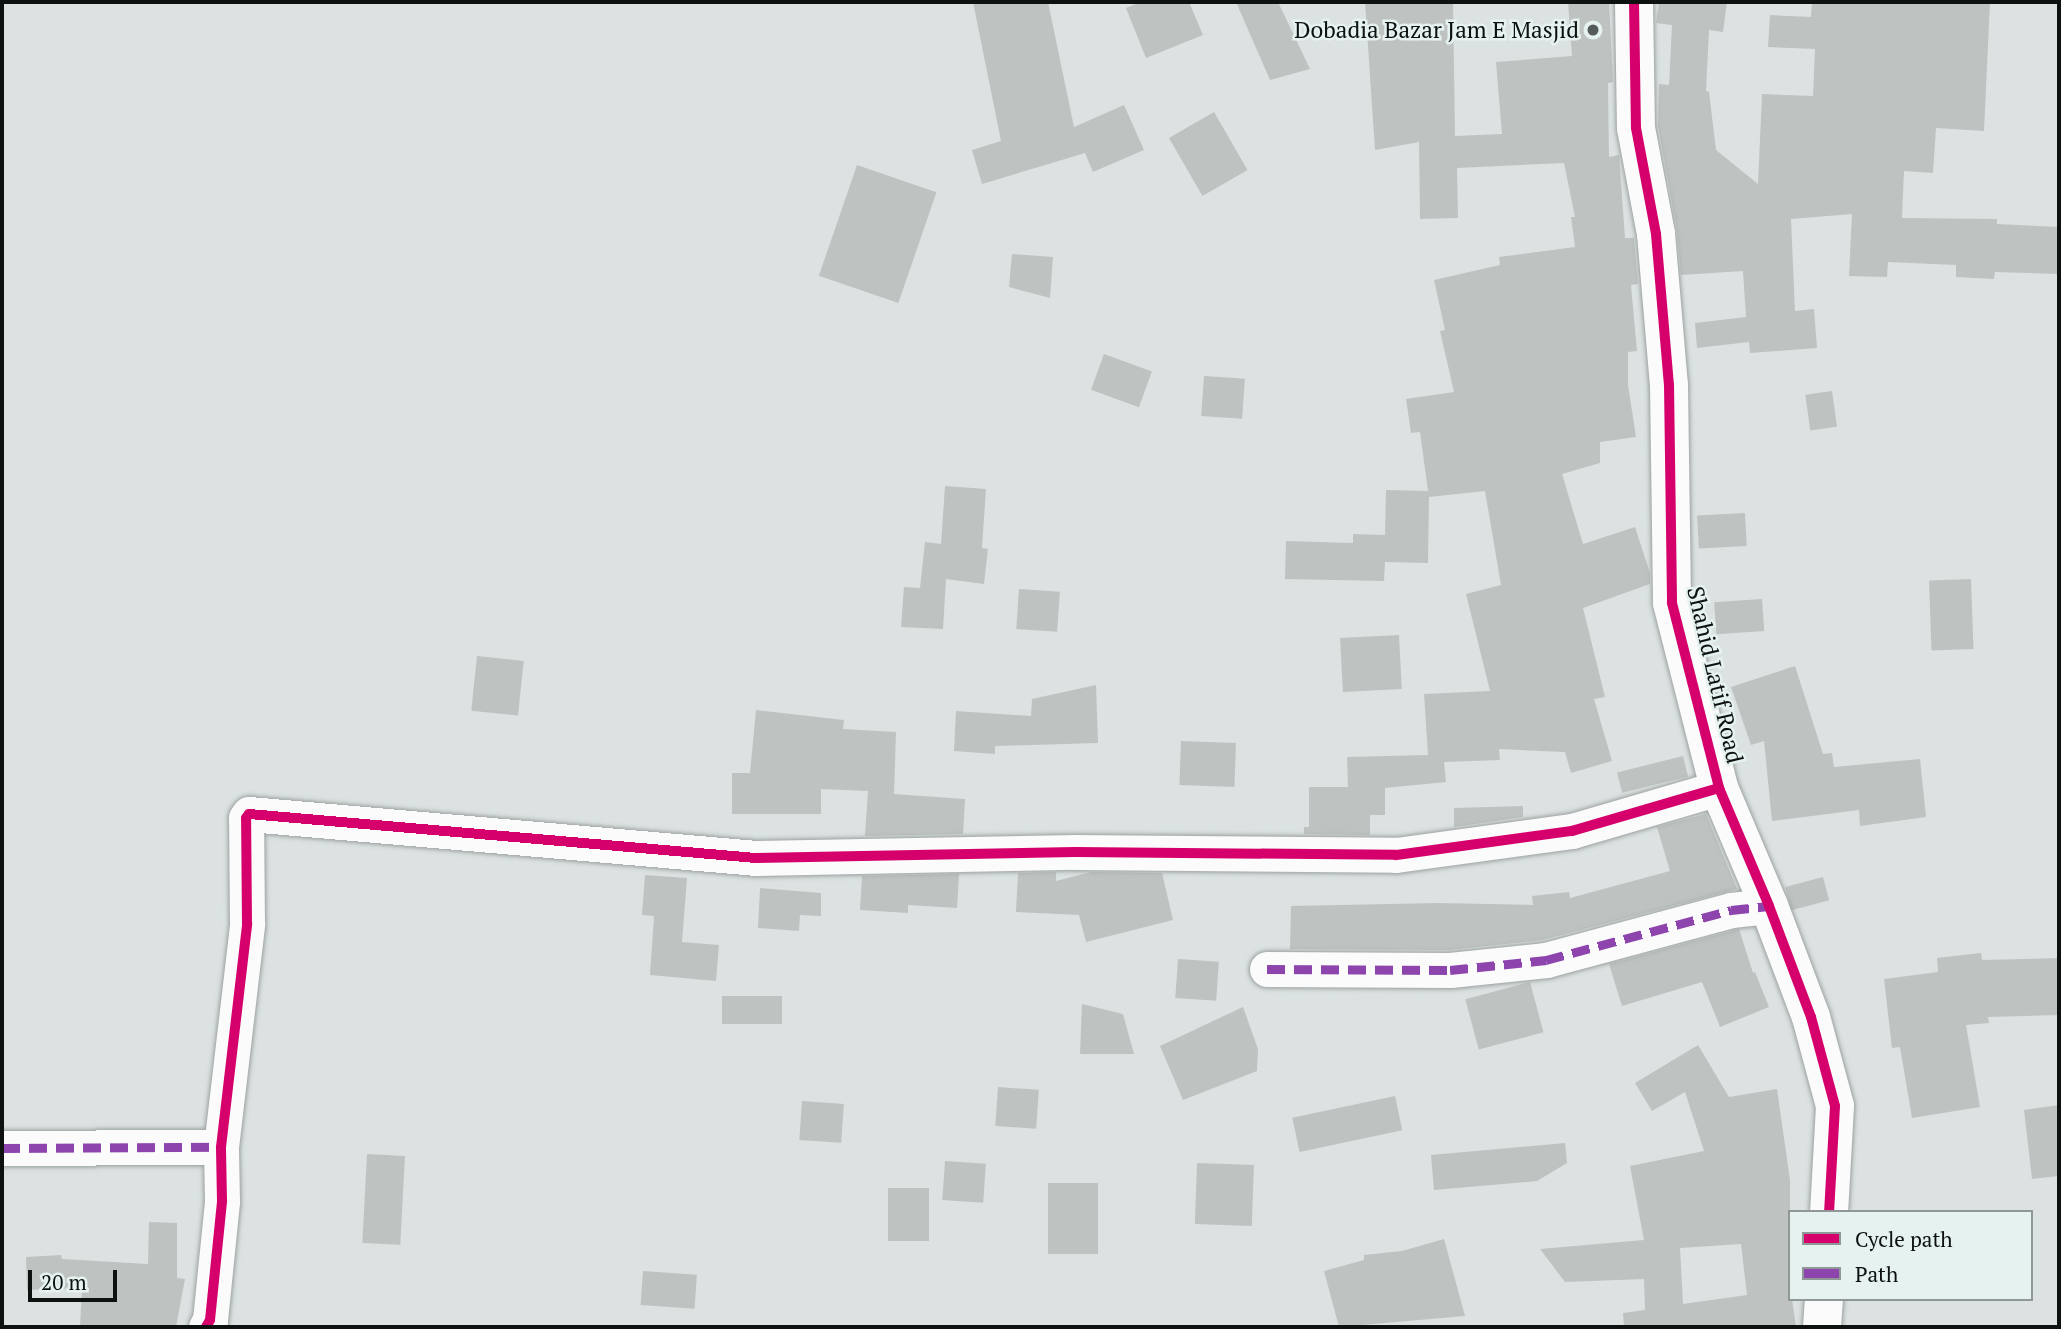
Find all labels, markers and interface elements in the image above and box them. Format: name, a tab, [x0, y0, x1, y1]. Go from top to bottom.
place label: Dobadia Bazar Jam E Masjid	[1294, 16, 1579, 44]
marker: Dobadia Bazar Jam E Masjid	[1585, 22, 1601, 38]
street label: Shahid Latif Road	[1681, 584, 1749, 766]
legend	[1788, 1210, 2033, 1301]
text: Cycle path	[1855, 1225, 1953, 1253]
scale bar	[32, 1256, 121, 1300]
text: Path	[1855, 1260, 1898, 1288]
text: 20 m	[41, 1268, 87, 1296]

